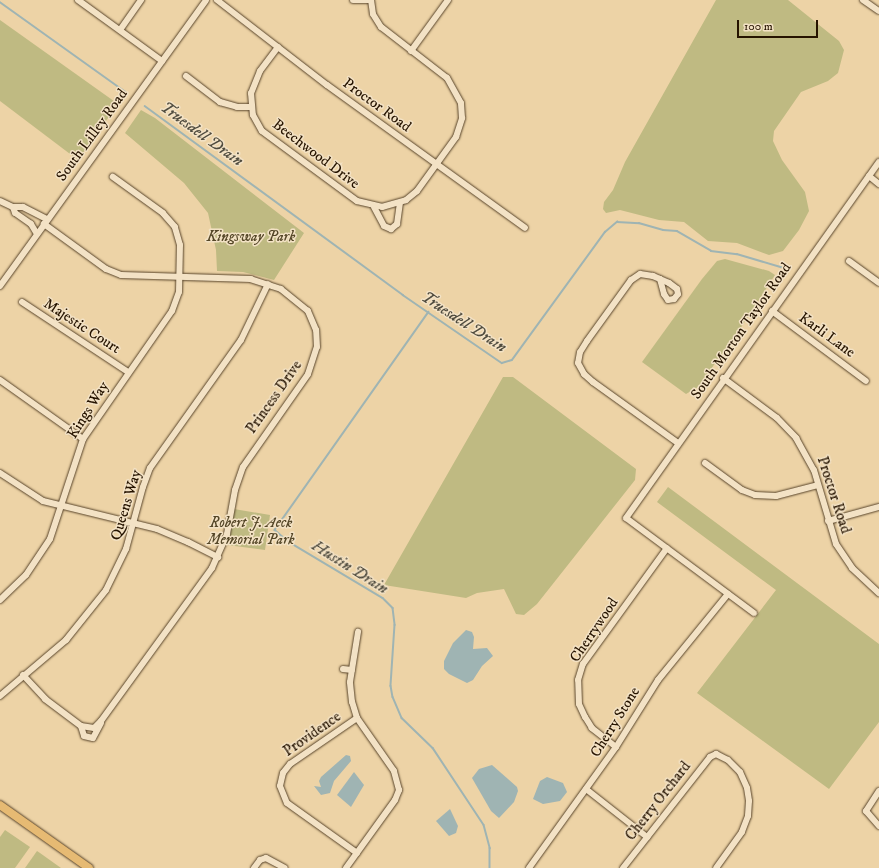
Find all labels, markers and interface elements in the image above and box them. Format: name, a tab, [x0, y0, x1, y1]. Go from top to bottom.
scale bar	[739, 12, 820, 38]
text: 100 m	[744, 19, 773, 34]
street label: Proctor Road	[339, 74, 415, 136]
street label: South Lilley Road	[53, 85, 131, 185]
water label: Truesdell Drain	[157, 98, 247, 170]
street label: Beechwood Drive	[269, 115, 363, 193]
park label: Kingsway Park	[207, 228, 295, 246]
street label: South Morton Taylor Road	[687, 259, 795, 403]
water label: Truesdell Drain	[418, 287, 510, 357]
street label: Majestic Court	[40, 294, 124, 358]
street label: Karli Lane	[795, 309, 859, 361]
street label: Princess Drive	[242, 357, 306, 437]
street label: Kings Way	[63, 378, 113, 442]
street label: Proctor Road	[813, 454, 855, 536]
street label: Queens Way	[107, 467, 145, 543]
park label: Robert J. Aeck Memorial Park	[207, 513, 295, 548]
water label: Hustin Drain	[308, 536, 392, 598]
street label: Cherrywood	[566, 594, 622, 666]
street label: Cherry Stone	[586, 684, 644, 760]
street label: Providence	[280, 708, 344, 760]
street label: Cherry Orchard	[622, 758, 694, 844]

